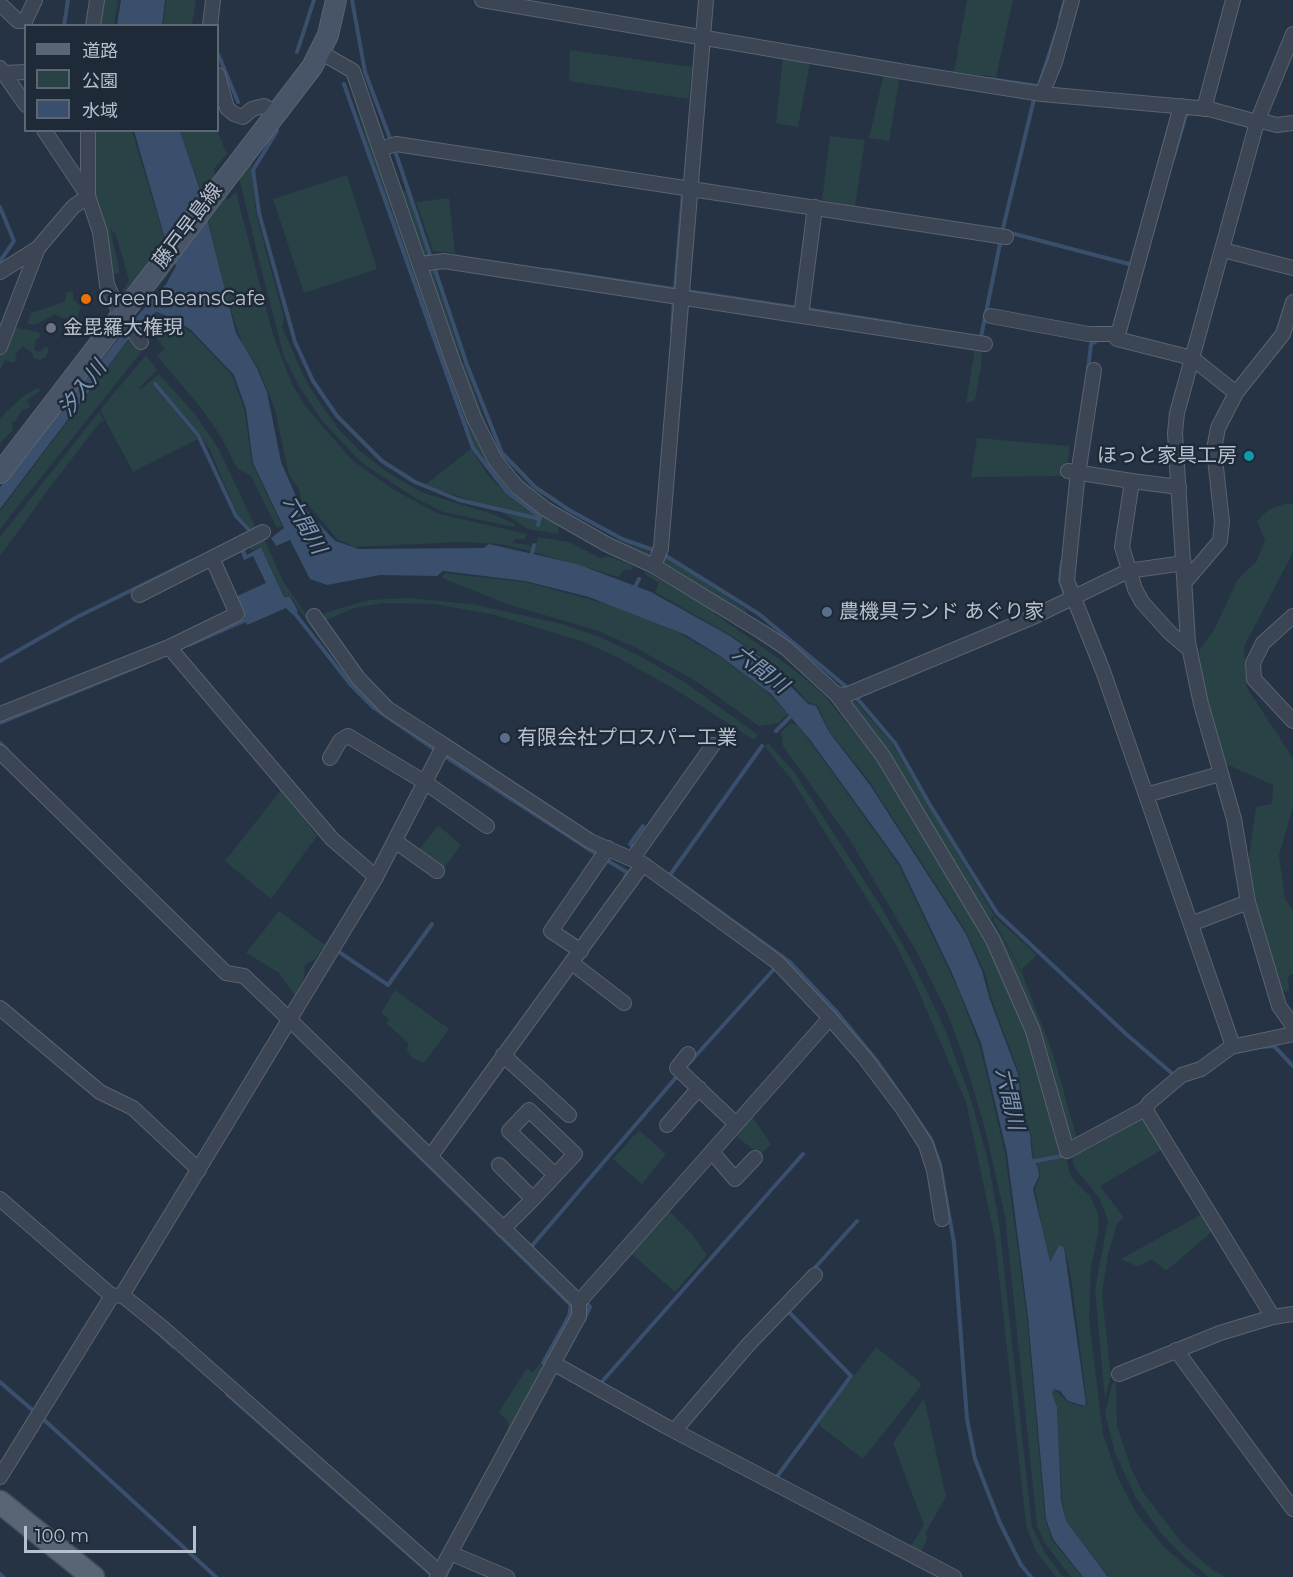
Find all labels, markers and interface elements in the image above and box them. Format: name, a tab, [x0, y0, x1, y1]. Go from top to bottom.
legend	[24, 24, 219, 132]
text: 道路	[82, 40, 118, 62]
text: 公園	[82, 70, 118, 92]
text: 水域	[82, 100, 118, 122]
street label: 藤戸早島線	[148, 179, 228, 273]
place label: GreenBeansCafe	[98, 287, 265, 311]
marker: GreenBeansCafe	[79, 292, 93, 306]
place label: 金毘羅大権現	[63, 316, 183, 340]
marker: 金毘羅大権現	[44, 321, 58, 335]
water label: 汐入川	[54, 356, 112, 422]
place label: ほっと家具工房	[1097, 444, 1237, 468]
marker: ほっと家具工房	[1242, 449, 1256, 463]
water label: 六間川	[277, 491, 331, 559]
place label: 農機具ランド あぐり家	[839, 600, 1044, 624]
marker: 農機具ランド あぐり家	[820, 605, 834, 619]
water label: 六間川	[727, 641, 793, 699]
place label: 有限会社プロスパー工業	[517, 726, 737, 750]
marker: 有限会社プロスパー工業	[498, 731, 512, 745]
water label: 六間川	[990, 1065, 1028, 1133]
scale bar	[27, 1514, 200, 1552]
text: 100 m	[35, 1525, 89, 1547]

